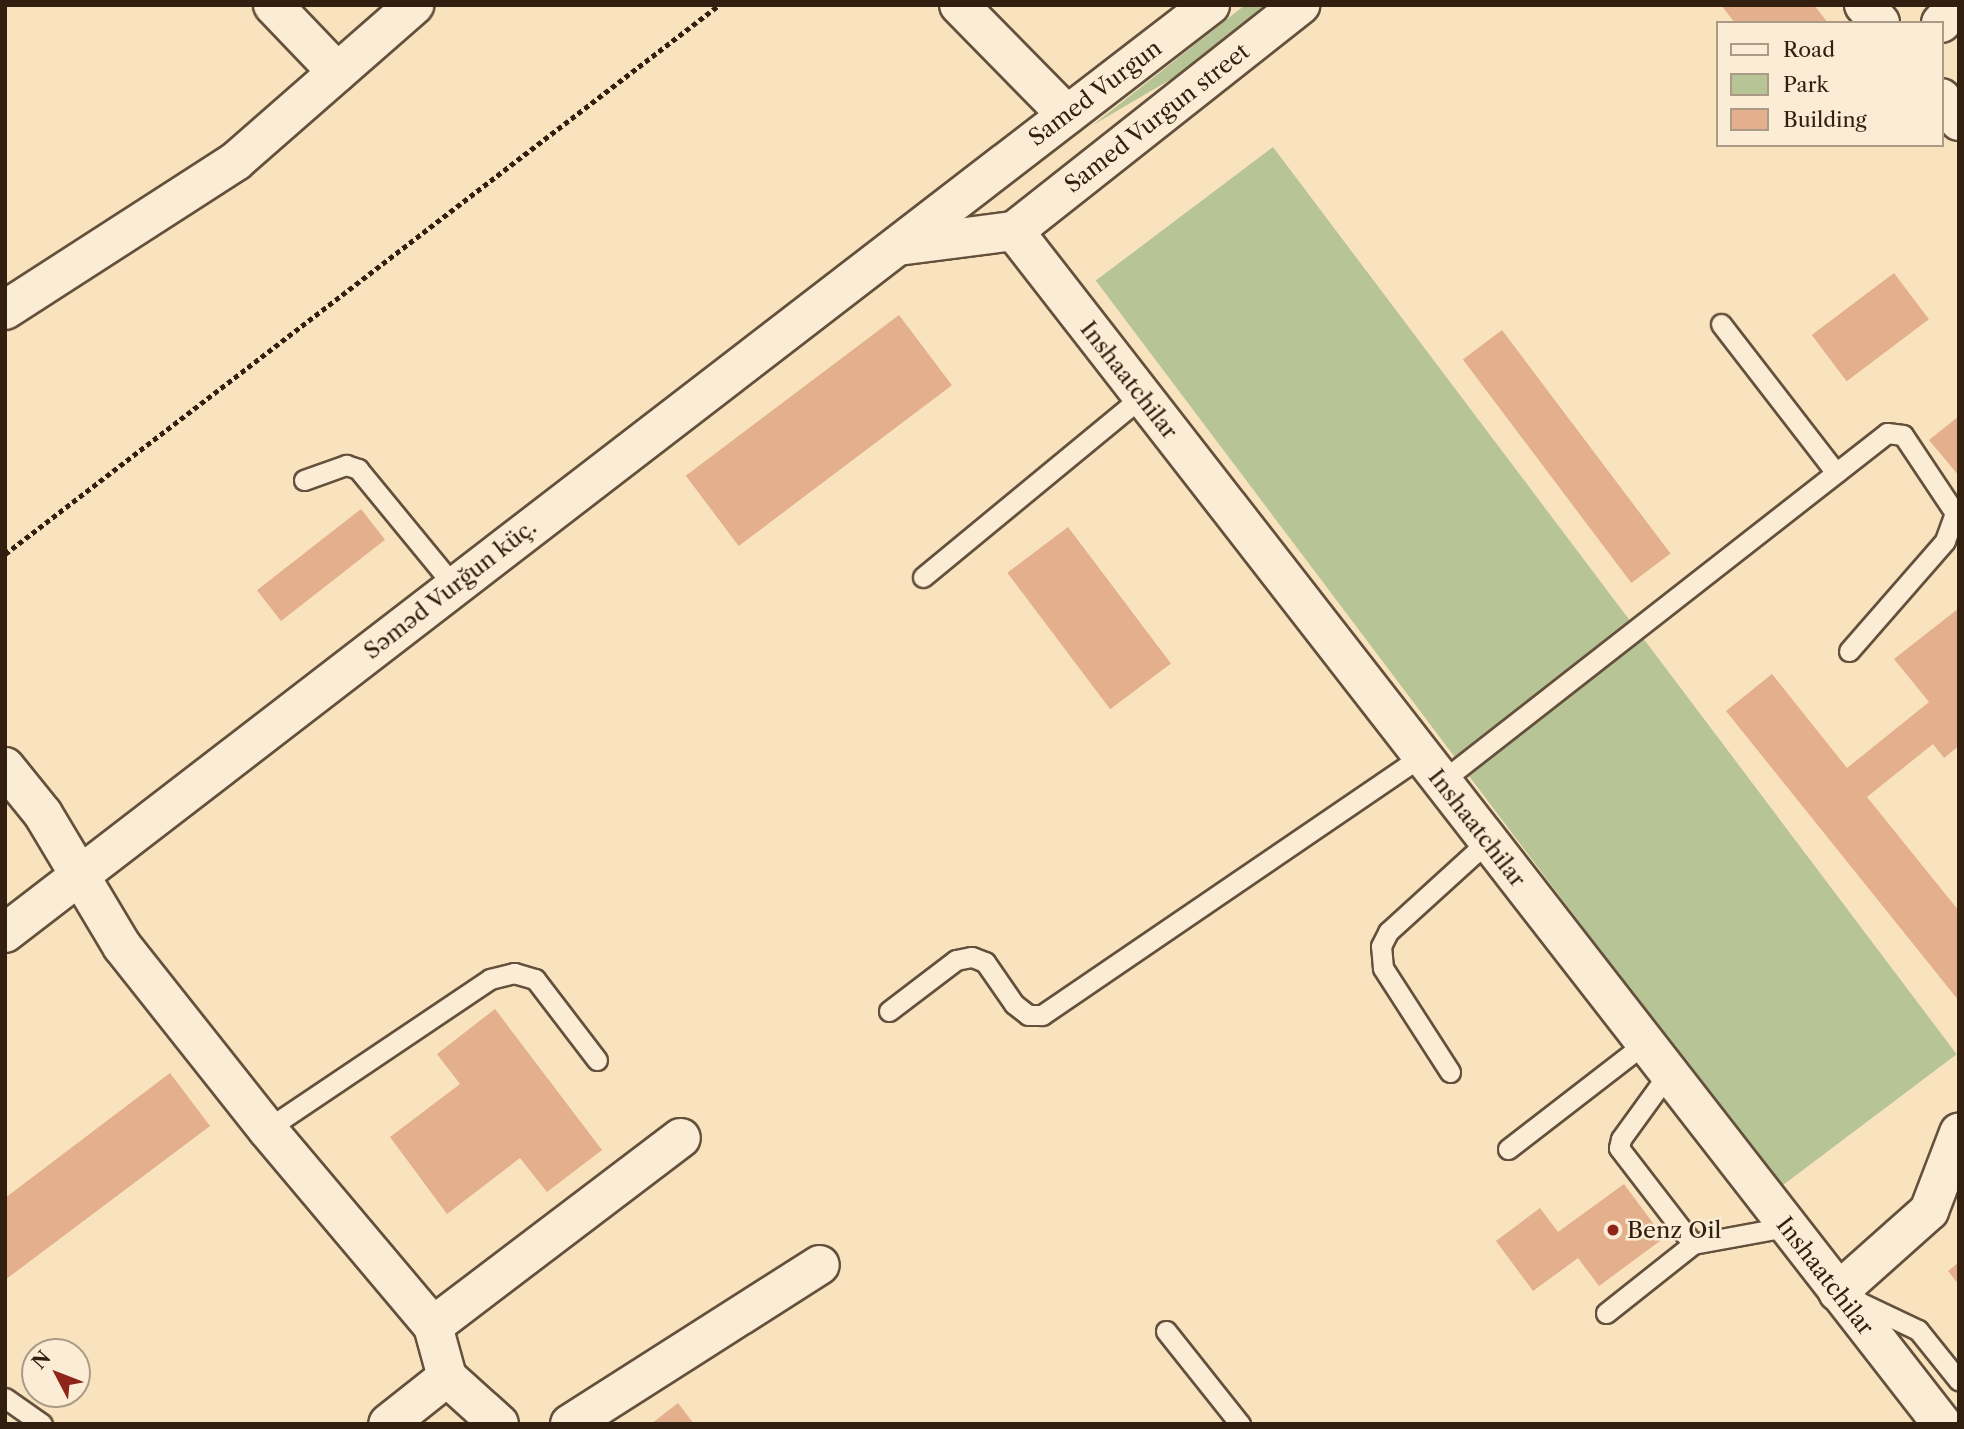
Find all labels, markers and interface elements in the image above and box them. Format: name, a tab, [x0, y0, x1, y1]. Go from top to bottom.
legend	[1716, 21, 1943, 147]
street label: Samed Vurgun	[1023, 34, 1167, 152]
street label: Samed Vurgun street	[1059, 37, 1255, 199]
text: Road	[1783, 37, 1835, 62]
text: Park	[1783, 72, 1829, 97]
text: Building	[1783, 107, 1867, 132]
street label: Inshaatchilar	[1074, 316, 1184, 444]
street label: Səməd Vurğun küç.	[358, 513, 542, 665]
street label: Inshaatchilar	[1422, 764, 1532, 892]
street label: Inshaatchilar	[1770, 1212, 1880, 1340]
place label: Benz Oil	[1627, 1216, 1721, 1244]
marker: Benz Oil	[1605, 1222, 1621, 1238]
north arrow	[21, 1338, 91, 1408]
text: N	[27, 1346, 56, 1374]

